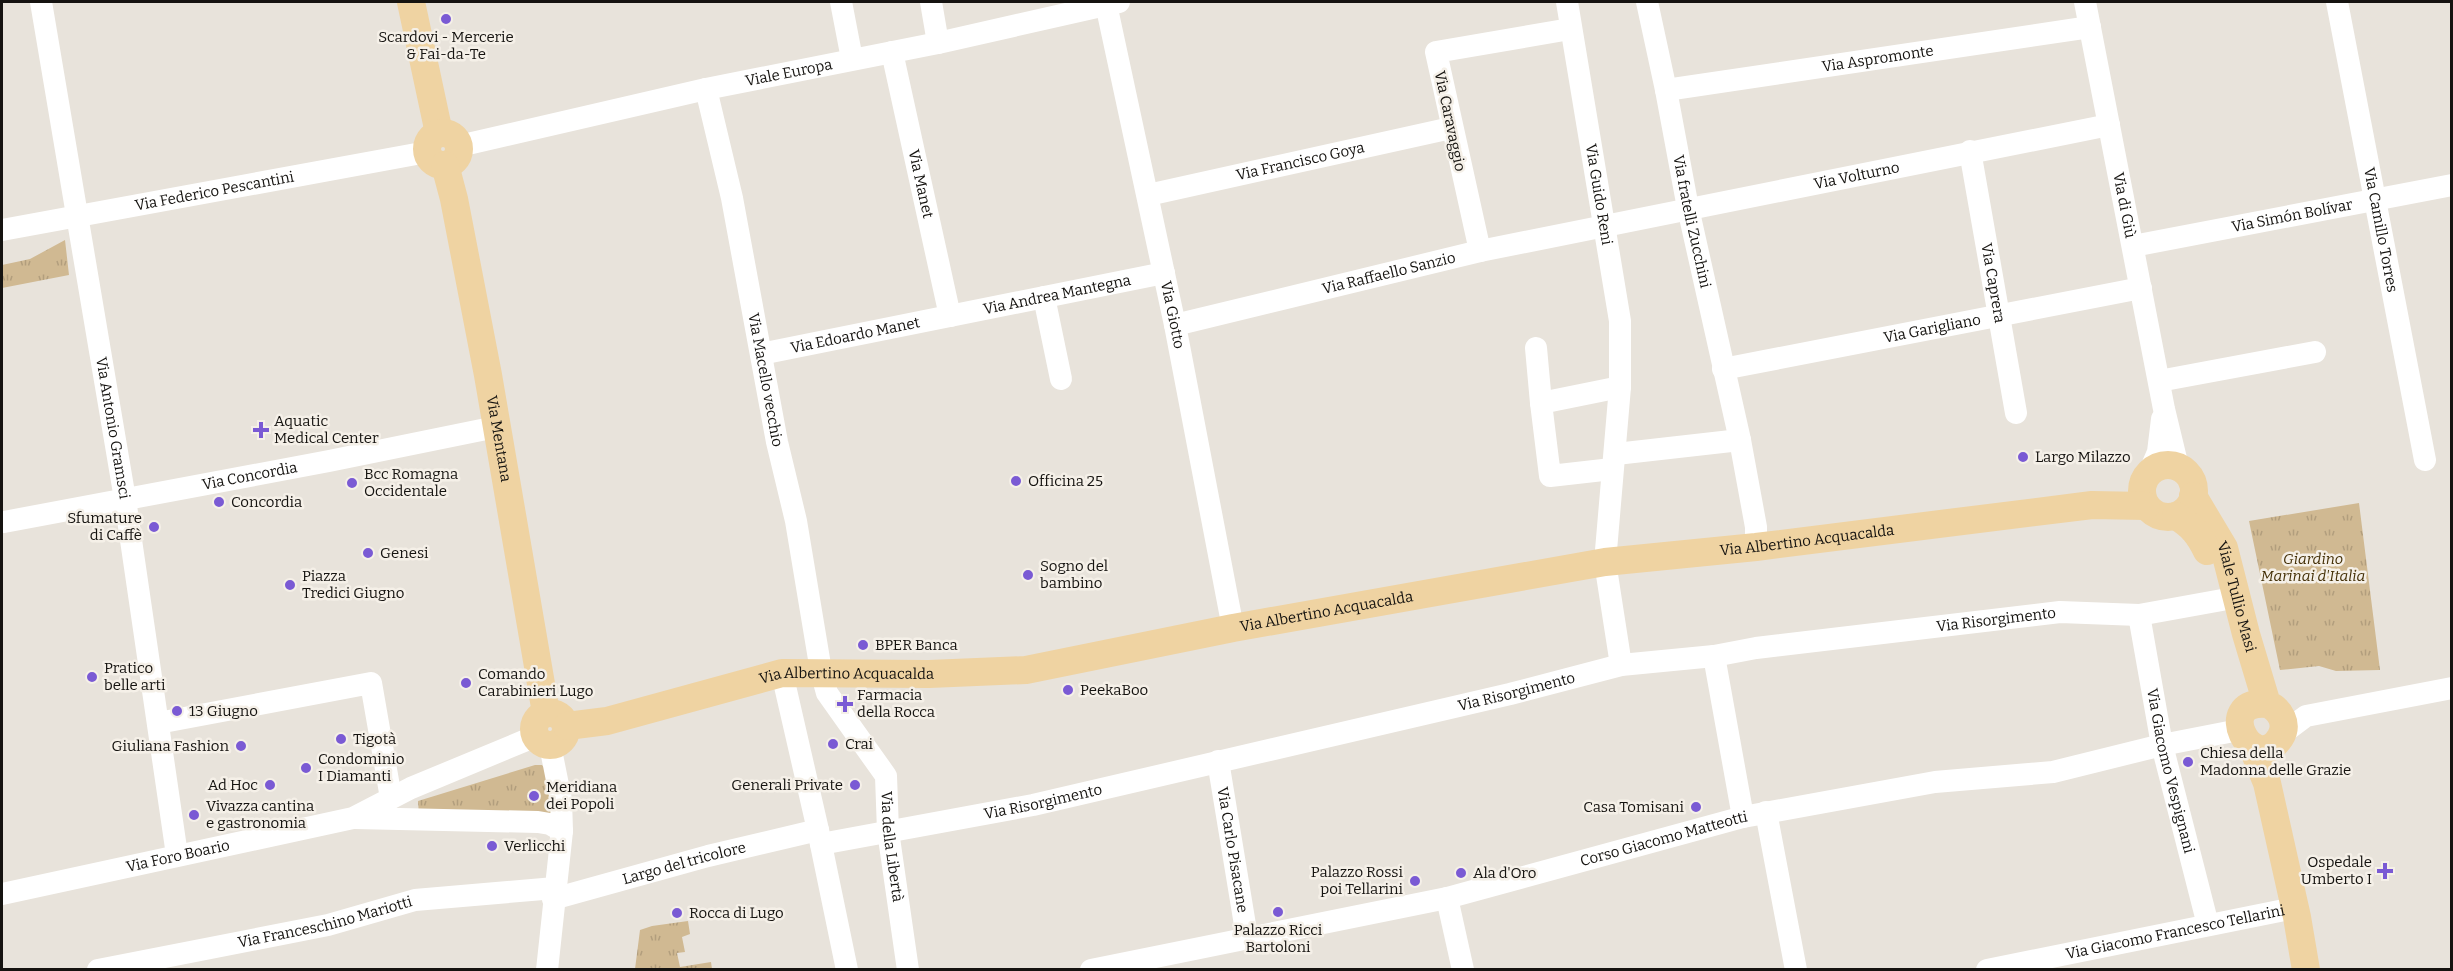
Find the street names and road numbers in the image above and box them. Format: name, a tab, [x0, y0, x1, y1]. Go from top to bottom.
street label: Via Aspromonte	[1821, 41, 1935, 76]
street label: Viale Europa	[744, 55, 834, 90]
street label: Via Caravaggio	[1431, 69, 1469, 173]
street label: Via Francisco Goya	[1235, 138, 1366, 184]
street label: Via Guido Reni	[1582, 142, 1616, 247]
street label: Via Manet	[905, 148, 937, 220]
street label: Via fratelli Zucchini	[1669, 153, 1715, 290]
street label: Via Volturno	[1812, 158, 1901, 193]
street label: Via Camillo Torres	[2360, 166, 2402, 294]
street label: Via Federico Pescantini	[133, 167, 296, 214]
street label: Via di Giù	[2109, 171, 2140, 240]
street label: Via Simón Bolívar	[2230, 195, 2355, 236]
street label: Via Caprera	[1977, 242, 2009, 324]
street label: Via Raffaello Sanzio	[1320, 248, 1457, 298]
street label: Via Andrea Mantegna	[982, 271, 1132, 318]
street label: Via Giotto	[1157, 279, 1188, 350]
street label: Via Garigliano	[1882, 310, 1982, 347]
street label: Via Macello vecchio	[744, 312, 787, 449]
street label: Via Edoardo Manet	[789, 313, 922, 357]
street label: Via Antonio Gramsci	[92, 356, 134, 501]
street label: Via Mentana	[483, 394, 515, 483]
street label: Via Concordia	[201, 458, 299, 494]
street label: Via Albertino Acquacalda	[1719, 521, 1895, 560]
street label: Viale Tullio Masi	[2213, 538, 2260, 655]
street label: Via Albertino Acquacalda	[1238, 587, 1414, 636]
street label: Via Risorgimento	[1935, 604, 2057, 636]
street label: Via Albertino Acquacalda	[757, 664, 934, 688]
street label: Via Risorgimento	[1456, 668, 1577, 715]
street label: Via Giacomo Vespignani	[2143, 687, 2198, 856]
street label: Via Risorgimento	[983, 780, 1104, 823]
street label: Via Carlo Pisacane	[1213, 786, 1252, 914]
street label: Via della Libertà	[878, 791, 907, 903]
street label: Corso Giacomo Matteotti	[1578, 807, 1749, 870]
street label: Via Foro Boario	[124, 836, 231, 876]
street label: Largo del tricolore	[621, 838, 748, 888]
street label: Via Franceschino Mariotti	[236, 892, 415, 951]
street label: Via Giacomo Francesco Tellarini	[2064, 901, 2287, 963]

